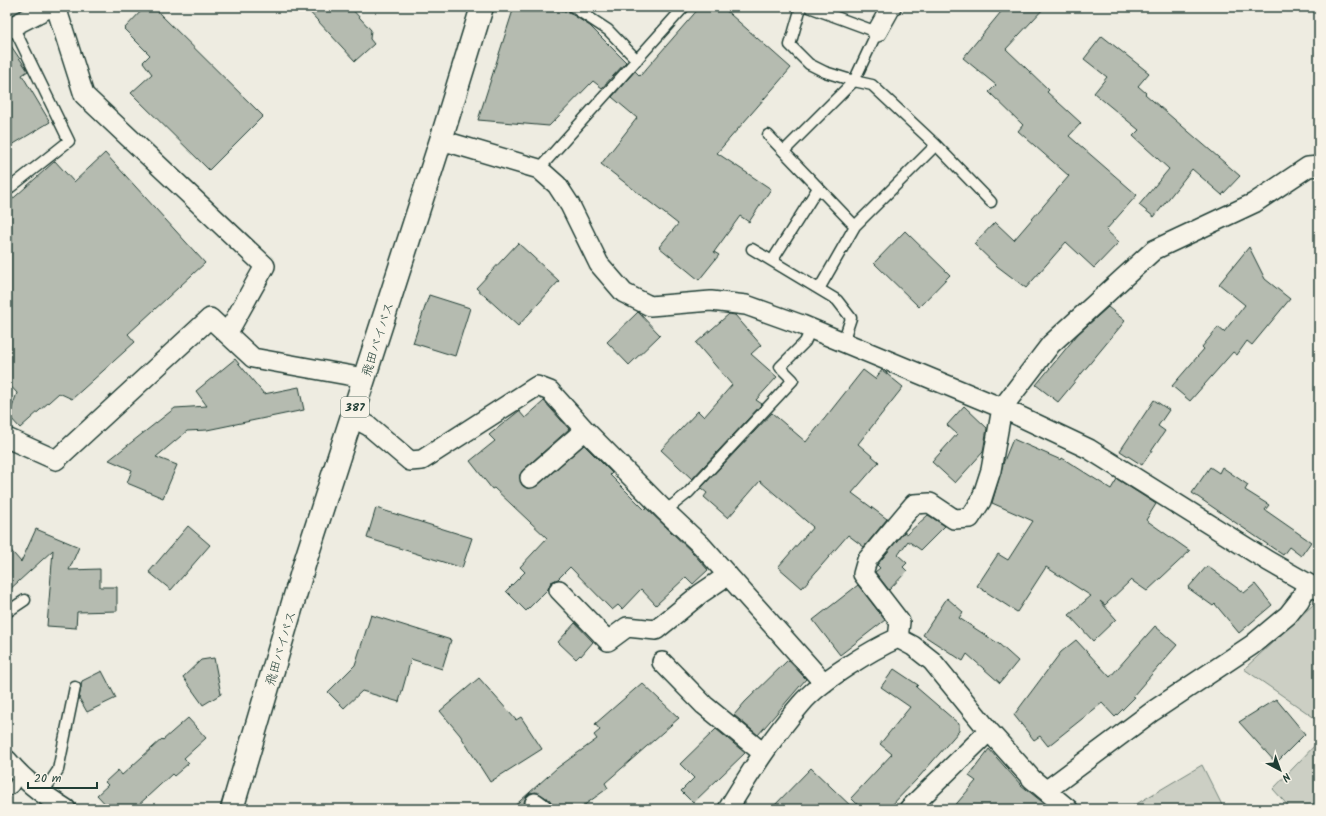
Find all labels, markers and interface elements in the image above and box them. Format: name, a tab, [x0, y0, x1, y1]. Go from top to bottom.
street label: 飛田バイパス	[356, 299, 400, 380]
road number: 387	[341, 397, 369, 417]
street label: 飛田バイパス	[260, 608, 303, 689]
north arrow	[1260, 750, 1300, 790]
scale bar	[28, 764, 97, 790]
text: N	[1277, 768, 1294, 786]
text: 20 m	[34, 769, 62, 788]

